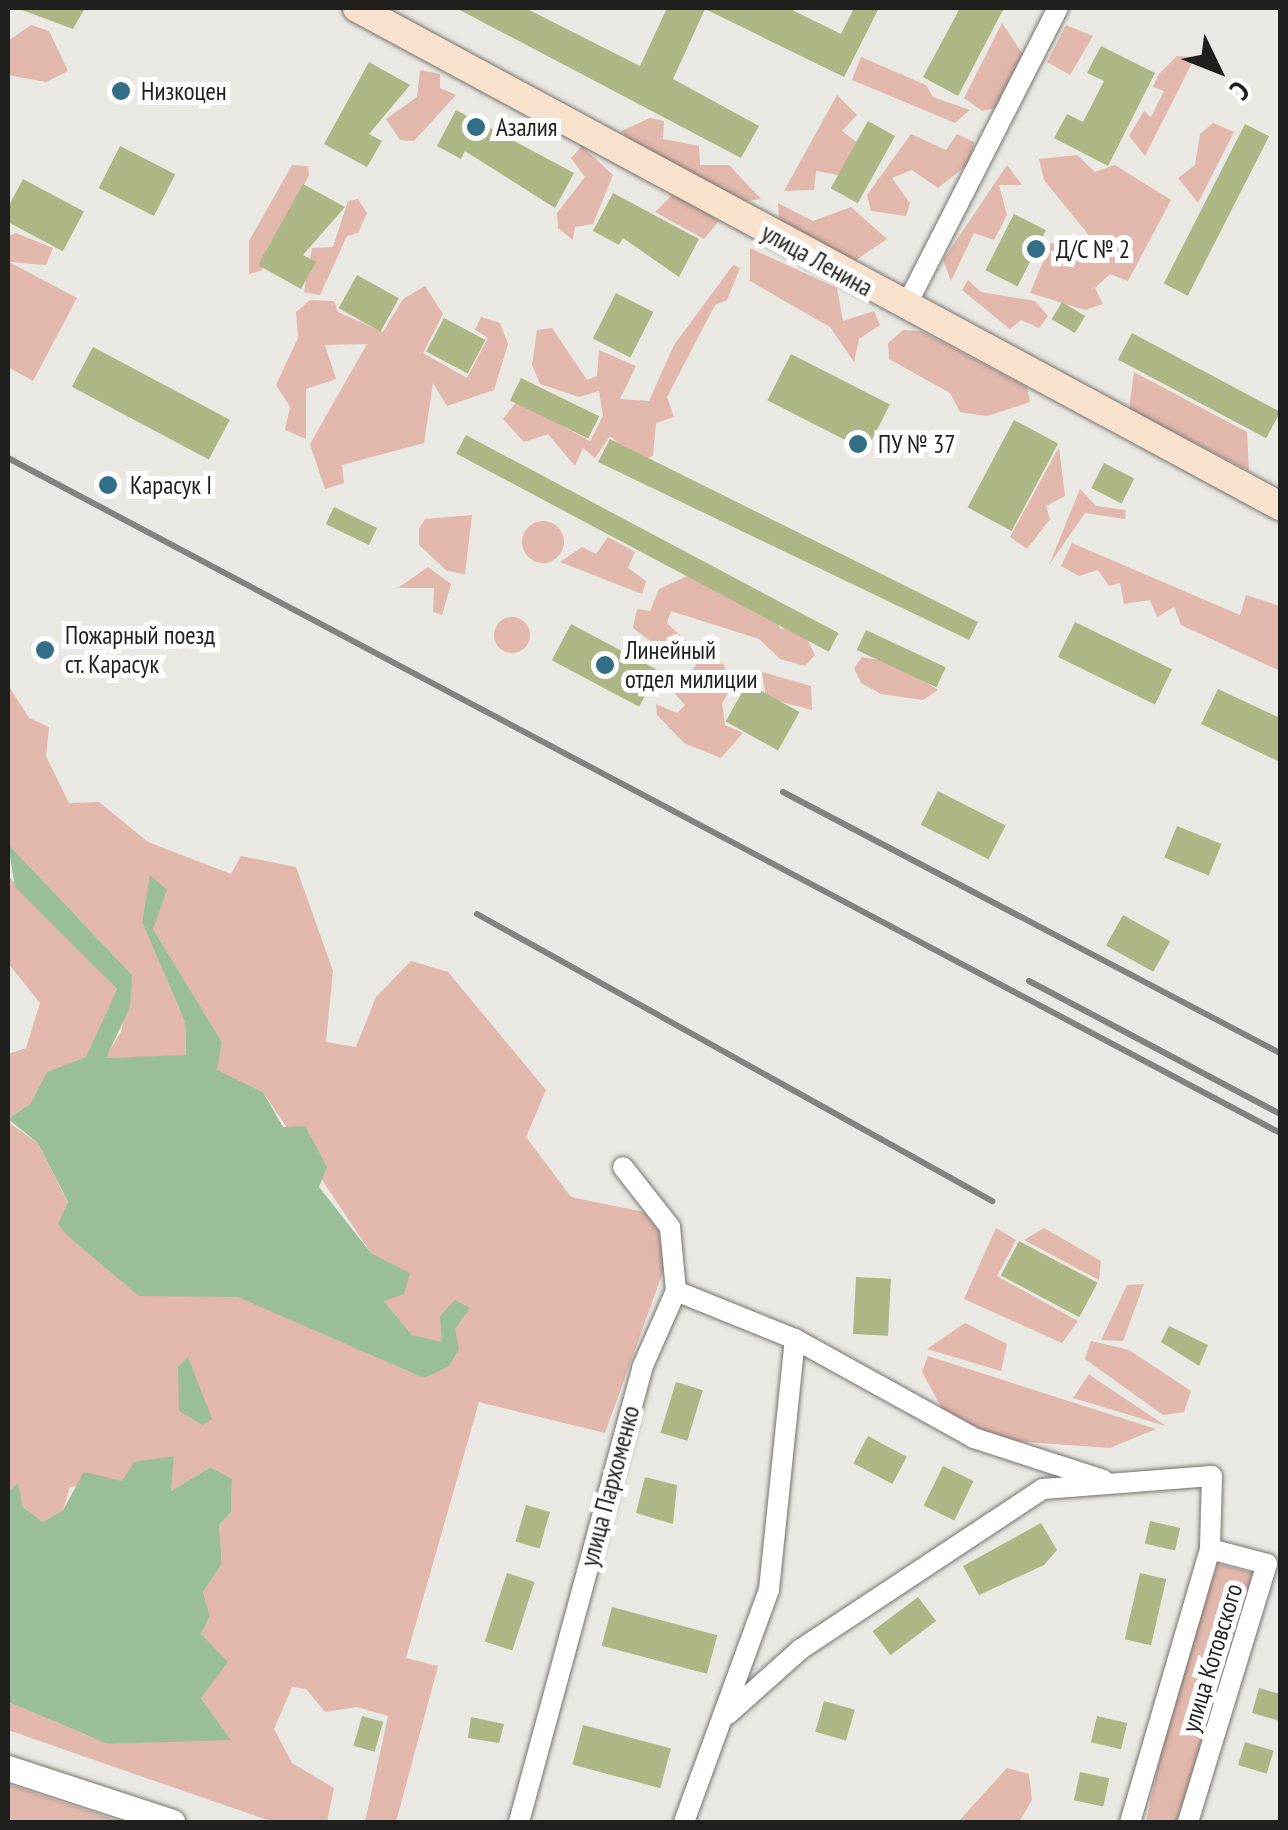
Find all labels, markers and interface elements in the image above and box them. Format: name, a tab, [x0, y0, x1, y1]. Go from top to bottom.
north arrow	[1168, 20, 1268, 120]
text: С	[1222, 73, 1258, 108]
place label: Низкоцен	[141, 76, 227, 106]
marker: Низкоцен	[110, 80, 132, 102]
place label: Азалия	[496, 112, 557, 142]
marker: Азалия	[465, 116, 487, 138]
street label: улица Ленина	[756, 217, 878, 303]
place label: Д/С № 2	[1056, 234, 1131, 264]
marker: Д/С № 2	[1025, 238, 1047, 260]
place label: ПУ № 37	[878, 429, 956, 459]
marker: ПУ № 37	[847, 433, 869, 455]
place label: Карасук I	[130, 470, 212, 500]
marker: Карасук I	[95, 472, 121, 498]
place label: Пожарный поезд ст. Карасук	[65, 621, 215, 680]
place label: Линейный отдел милиции	[625, 636, 758, 695]
marker: Пожарный поезд ст. Карасук	[34, 639, 56, 661]
marker: Линейный отдел милиции	[594, 654, 616, 676]
street label: улица Пархоменко	[574, 1402, 646, 1570]
street label: улица Котовского	[1175, 1580, 1249, 1736]

